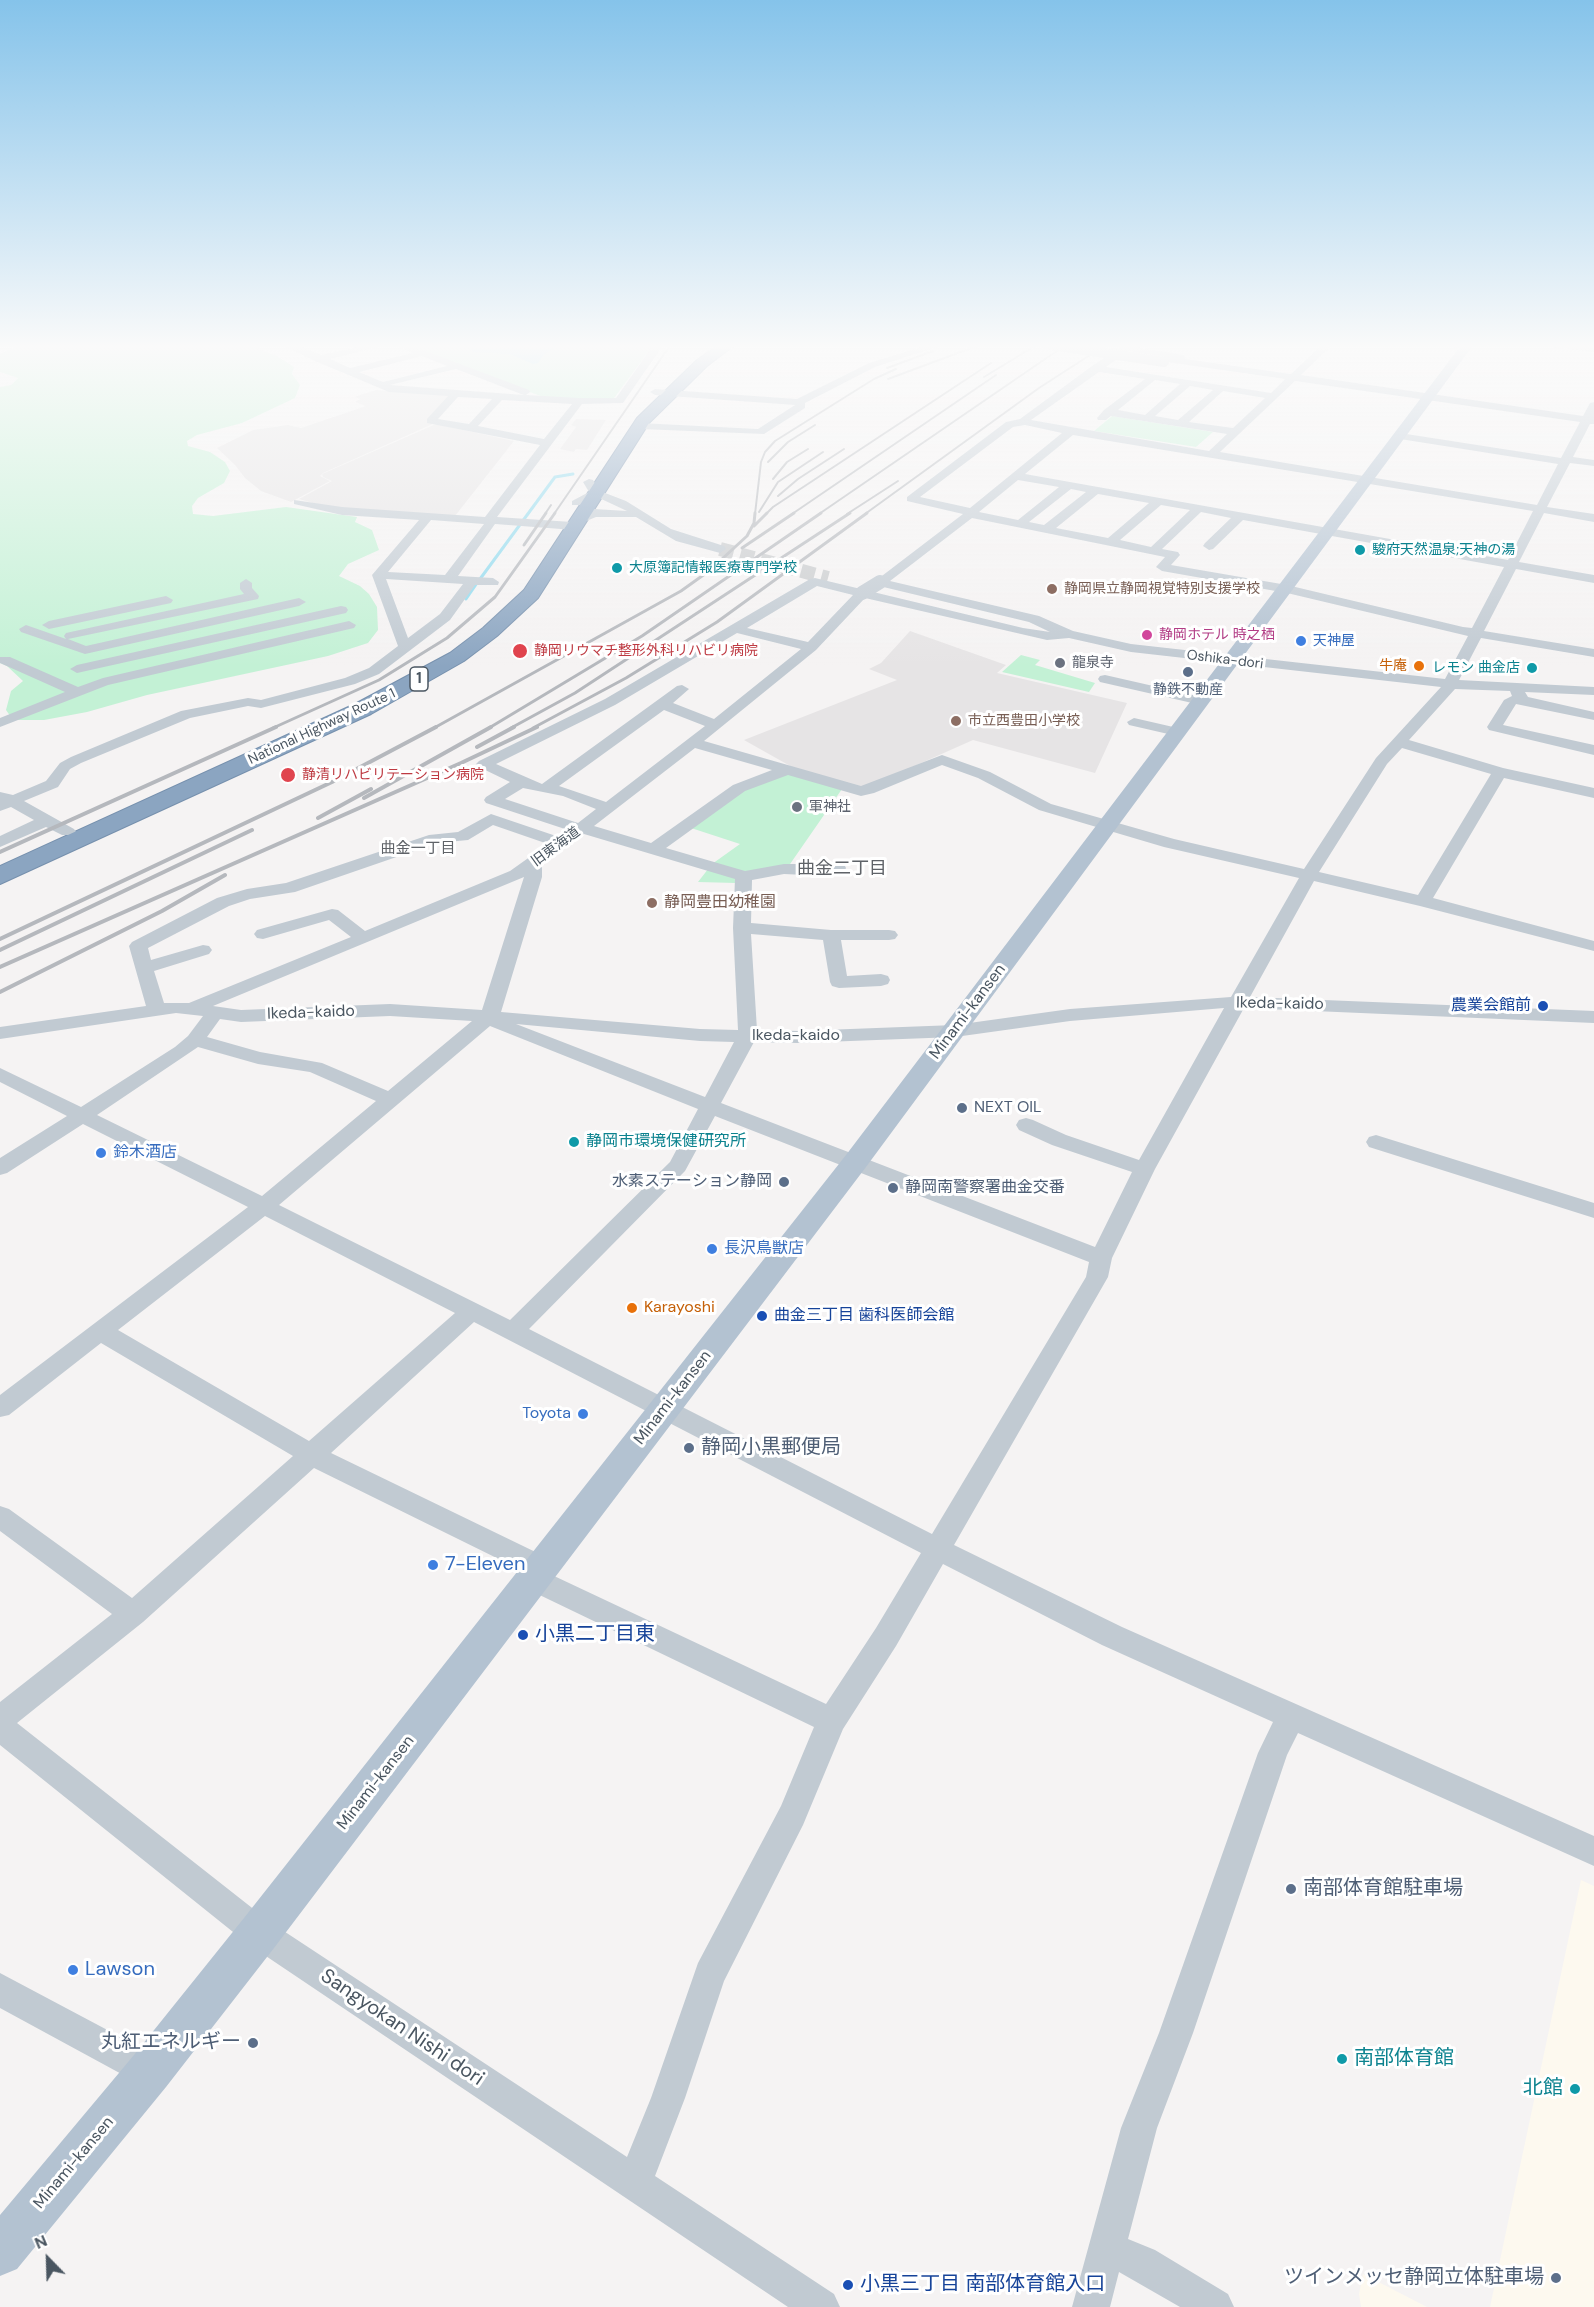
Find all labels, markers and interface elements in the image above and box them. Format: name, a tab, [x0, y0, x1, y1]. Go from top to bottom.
place label: 駿府天然温泉;天神の湯	[1372, 542, 1515, 558]
marker: 駿府天然温泉;天神の湯	[1353, 543, 1367, 557]
place label: 大原簿記情報医療専門学校	[629, 560, 797, 576]
marker: 大原簿記情報医療専門学校	[610, 561, 624, 575]
place label: 静岡県立静岡視覚特別支援学校	[1064, 581, 1260, 597]
marker: 静岡県立静岡視覚特別支援学校	[1045, 582, 1059, 596]
place label: 静岡ホテル 時之栖	[1159, 627, 1275, 643]
marker: 静岡ホテル 時之栖	[1140, 628, 1154, 642]
place label: 天神屋	[1313, 633, 1355, 649]
marker: 天神屋	[1294, 634, 1308, 648]
marker: 静岡リウマチ整形外科リハビリ病院	[511, 642, 529, 660]
place label: 静岡リウマチ整形外科リハビリ病院	[534, 643, 758, 659]
street label: Oshika-dori	[1186, 647, 1264, 673]
place label: 龍泉寺	[1072, 655, 1114, 671]
marker: 龍泉寺	[1053, 656, 1067, 670]
place label: 牛庵	[1379, 658, 1407, 674]
marker: 牛庵	[1412, 659, 1426, 673]
place label: レモン 曲金店	[1432, 660, 1520, 676]
marker: レモン 曲金店	[1525, 661, 1539, 675]
marker: 静鉄不動産	[1181, 665, 1195, 679]
road number: 1	[410, 667, 428, 691]
place label: 静鉄不動産	[1153, 682, 1223, 698]
street label: National Highway Route 1	[246, 685, 398, 769]
place label: 市立西豊田小学校	[968, 713, 1080, 729]
marker: 市立西豊田小学校	[949, 714, 963, 728]
marker: 静清リハビリテーション病院	[279, 766, 297, 784]
place label: 静清リハビリテーション病院	[302, 767, 484, 783]
place label: 軍神社	[809, 799, 851, 815]
marker: 軍神社	[790, 800, 804, 814]
street label: 旧東海道	[528, 824, 584, 870]
district label: 曲金一丁目	[381, 840, 455, 858]
district label: 曲金二丁目	[797, 858, 887, 880]
place label: 静岡豊田幼稚園	[664, 893, 776, 913]
marker: 静岡豊田幼稚園	[645, 896, 659, 910]
street label: Minami-kansen	[926, 961, 1010, 1063]
street label: Ikeda-kaido	[1236, 994, 1324, 1014]
place label: 農業会館前	[1451, 996, 1531, 1016]
marker: 農業会館前	[1536, 999, 1550, 1013]
street label: Ikeda-kaido	[267, 1002, 355, 1024]
street label: Ikeda-kaido	[752, 1026, 840, 1046]
place label: NEXT OIL	[974, 1098, 1042, 1118]
marker: NEXT OIL	[955, 1101, 969, 1115]
place label: 静岡市環境保健研究所	[586, 1132, 746, 1152]
marker: 静岡市環境保健研究所	[567, 1135, 581, 1149]
place label: 鈴木酒店	[113, 1143, 177, 1163]
marker: 鈴木酒店	[94, 1146, 108, 1160]
place label: 水素ステーション静岡	[612, 1172, 772, 1192]
marker: 水素ステーション静岡	[777, 1175, 791, 1189]
place label: 静岡南警察署曲金交番	[905, 1178, 1065, 1198]
marker: 静岡南警察署曲金交番	[886, 1181, 900, 1195]
place label: 長沢鳥獣店	[724, 1239, 804, 1259]
marker: 長沢鳥獣店	[705, 1242, 719, 1256]
place label: Karayoshi	[644, 1298, 715, 1318]
marker: Karayoshi	[625, 1301, 639, 1315]
place label: 曲金三丁目 歯科医師会館	[774, 1306, 954, 1326]
marker: 曲金三丁目 歯科医師会館	[755, 1309, 769, 1323]
street label: Minami-kansen	[630, 1347, 716, 1449]
place label: Toyota	[522, 1404, 571, 1424]
marker: Toyota	[576, 1407, 590, 1421]
place label: 静岡小黒郵便局	[701, 1436, 841, 1460]
marker: 静岡小黒郵便局	[682, 1441, 696, 1455]
place label: 7-Eleven	[445, 1553, 525, 1577]
marker: 7-Eleven	[426, 1558, 440, 1572]
place label: 小黒二丁目東	[535, 1623, 655, 1647]
marker: 小黒二丁目東	[516, 1628, 530, 1642]
street label: Minami-kansen	[333, 1732, 419, 1834]
place label: 南部体育館駐車場	[1303, 1877, 1463, 1901]
marker: 南部体育館駐車場	[1284, 1882, 1298, 1896]
place label: Lawson	[85, 1958, 155, 1982]
marker: Lawson	[66, 1963, 80, 1977]
street label: Sangyokan Nishi dori	[316, 1964, 488, 2092]
place label: 丸紅エネルギー	[101, 2031, 241, 2055]
marker: 丸紅エネルギー	[246, 2036, 260, 2050]
place label: 南部体育館	[1354, 2047, 1454, 2071]
marker: 南部体育館	[1335, 2052, 1349, 2066]
place label: 北館	[1523, 2077, 1563, 2101]
marker: 北館	[1568, 2082, 1582, 2096]
street label: Minami-kansen	[30, 2113, 118, 2213]
north arrow	[18, 2229, 78, 2289]
text: N	[31, 2230, 50, 2254]
place label: ツインメッセ静岡立体駐車場	[1284, 2266, 1544, 2290]
marker: ツインメッセ静岡立体駐車場	[1549, 2271, 1563, 2285]
place label: 小黒三丁目 南部体育館入口	[860, 2273, 1105, 2297]
marker: 小黒三丁目 南部体育館入口	[841, 2278, 855, 2292]

